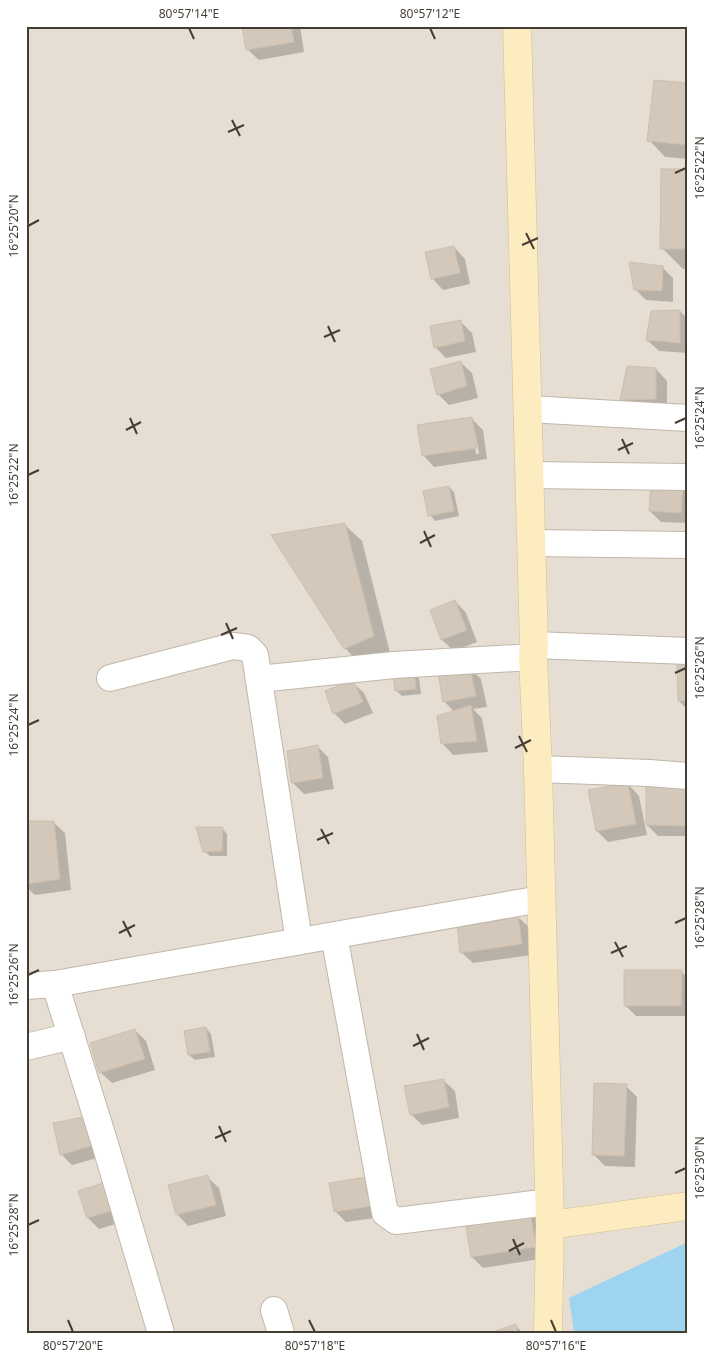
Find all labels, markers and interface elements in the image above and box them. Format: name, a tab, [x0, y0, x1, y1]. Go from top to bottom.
text: 80°57'14"E	[159, 5, 219, 22]
text: 80°57'12"E	[400, 5, 460, 22]
text: 16°25'22"N	[691, 136, 708, 200]
text: 16°25'20"N	[5, 194, 22, 258]
text: 16°25'24"N	[691, 386, 708, 450]
text: 16°25'22"N	[5, 443, 22, 507]
text: 16°25'26"N	[691, 636, 708, 700]
text: 16°25'24"N	[5, 693, 22, 757]
text: 16°25'28"N	[691, 886, 708, 950]
text: 16°25'26"N	[5, 943, 22, 1007]
text: 16°25'30"N	[691, 1136, 708, 1200]
text: 16°25'28"N	[5, 1193, 22, 1257]
text: 80°57'20"E	[43, 1337, 103, 1354]
text: 80°57'18"E	[285, 1337, 345, 1354]
text: 80°57'16"E	[526, 1337, 586, 1354]

